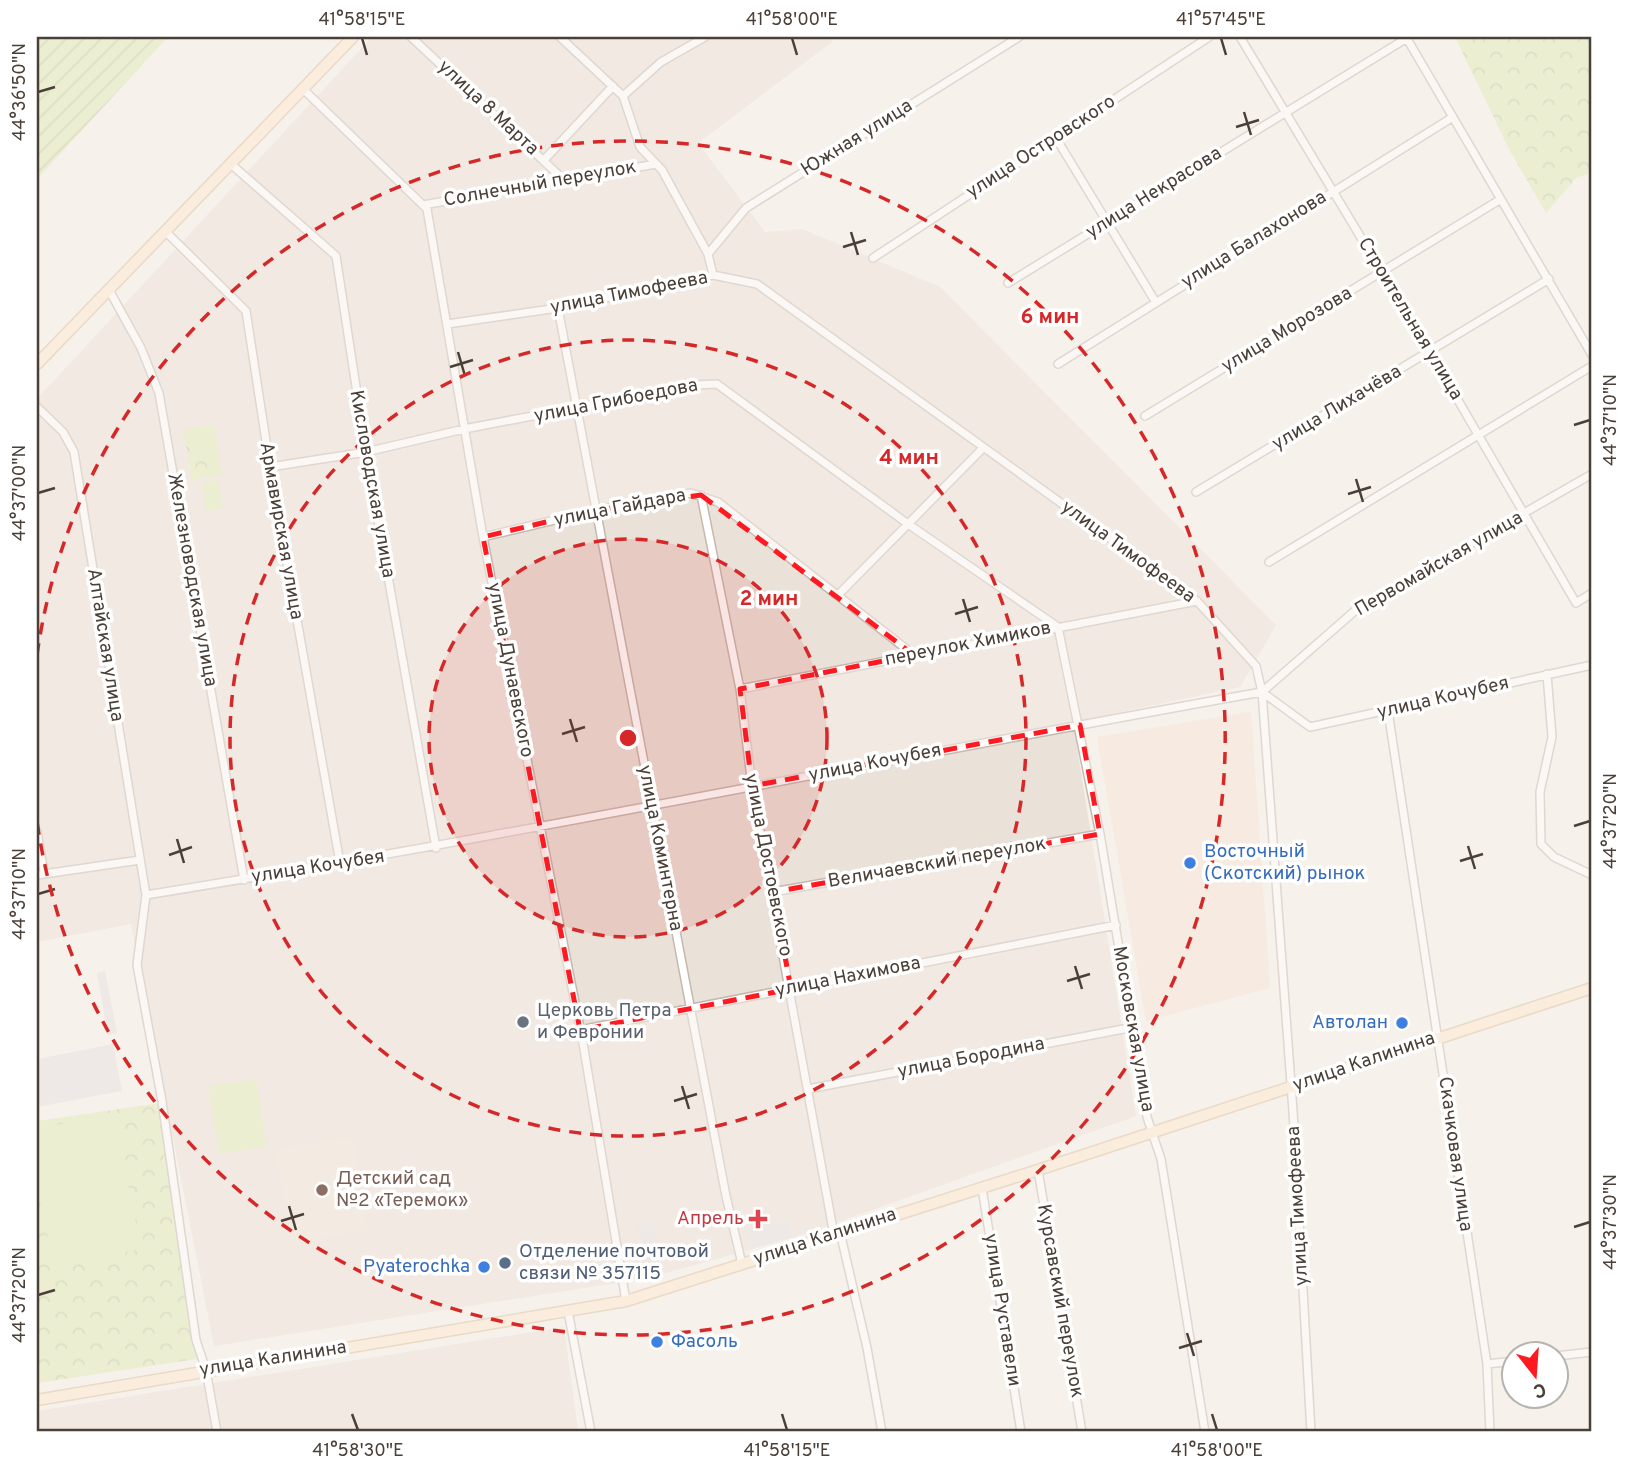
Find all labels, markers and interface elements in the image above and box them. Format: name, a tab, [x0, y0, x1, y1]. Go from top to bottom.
text: 41°58'15"E	[318, 9, 406, 32]
text: 41°58'00"E	[746, 9, 838, 32]
text: 41°57'45"E	[1176, 9, 1266, 32]
text: 44°36'50"N	[9, 43, 32, 141]
street label: улица 8 Марта	[432, 55, 544, 161]
street label: улица Островского	[962, 90, 1120, 204]
street label: Южная улица	[797, 94, 917, 182]
street label: улица Некрасова	[1082, 142, 1226, 244]
street label: Солнечный переулок	[442, 155, 638, 213]
street label: улица Балахонова	[1177, 186, 1331, 294]
street label: Строительная улица	[1352, 233, 1468, 405]
street label: улица Тимофеева	[548, 266, 710, 320]
street label: улица Морозова	[1217, 282, 1357, 378]
text: 6 мин	[1020, 304, 1080, 331]
street label: улица Лихачёва	[1268, 360, 1406, 456]
street label: улица Грибоедова	[532, 373, 700, 429]
text: 44°37'10"N	[1600, 374, 1623, 466]
street label: Кисловодская улица	[344, 388, 400, 580]
street label: Армавирская улица	[254, 440, 308, 622]
text: 44°37'00"N	[9, 445, 32, 541]
text: 4 мин	[879, 445, 939, 472]
street label: Железноводская улица	[161, 471, 223, 689]
street label: улица Гайдара	[552, 483, 688, 533]
street label: улица Тимофеева	[1056, 495, 1200, 609]
street label: Первомайская улица	[1351, 506, 1527, 622]
street label: Алтайская улица	[81, 567, 129, 723]
street label: улица Дунаевского	[481, 580, 539, 760]
text: 2 мин	[739, 586, 799, 613]
street label: переулок Химиков	[883, 616, 1053, 672]
street label: улица Кочубея	[1375, 671, 1511, 725]
centre of rings	[616, 726, 640, 750]
street label: улица Кочубея	[807, 738, 943, 788]
street label: улица Коминтерна	[632, 763, 688, 933]
street label: улица Достоевского	[738, 771, 798, 959]
text: 44°37'20"N	[1600, 773, 1623, 869]
street label: Величаевский переулок	[826, 832, 1048, 894]
place label: Восточный (Скотский) рынок	[1204, 840, 1366, 886]
street label: улица Кочубея	[250, 845, 386, 889]
text: 44°37'10"N	[9, 848, 32, 940]
marker: Восточный (Скотский) рынок	[1182, 855, 1198, 871]
street label: Московская улица	[1107, 944, 1159, 1114]
street label: улица Нахимова	[773, 951, 923, 1003]
place label: Церковь Петра и Февронии	[537, 999, 671, 1045]
place label: Автолан	[1312, 1011, 1388, 1035]
marker: Церковь Петра и Февронии	[515, 1014, 531, 1030]
marker: Автолан	[1394, 1015, 1410, 1031]
street label: улица Калинина	[1290, 1026, 1438, 1098]
street label: улица Бородина	[895, 1032, 1047, 1084]
street label: Скачковая улица	[1432, 1075, 1478, 1233]
street label: улица Тимофеева	[1282, 1125, 1314, 1287]
place label: Детский сад №2 «Теремок»	[336, 1167, 468, 1213]
text: 44°37'30"N	[1600, 1174, 1623, 1270]
marker: Детский сад №2 «Теремок»	[314, 1182, 330, 1198]
street label: Курсавский переулок	[1031, 1202, 1089, 1400]
street label: улица Калинина	[751, 1203, 899, 1271]
place label: Апрель	[677, 1207, 744, 1231]
marker: Апрель	[750, 1211, 766, 1227]
street label: улица Руставели	[978, 1232, 1026, 1388]
place label: Отделение почтовой связи № 357115	[519, 1240, 709, 1286]
text: 44°37'20"N	[9, 1247, 32, 1343]
place label: Pyaterochka	[363, 1255, 470, 1279]
marker: Отделение почтовой связи № 357115	[497, 1255, 513, 1271]
marker: Pyaterochka	[476, 1259, 492, 1275]
place label: Фасоль	[671, 1330, 738, 1354]
marker: Фасоль	[649, 1334, 665, 1350]
street label: улица Калинина	[198, 1336, 348, 1382]
north arrow	[1500, 1340, 1570, 1410]
text: С	[1530, 1376, 1549, 1403]
text: 41°58'30"E	[312, 1440, 404, 1463]
text: 41°58'15"E	[743, 1440, 831, 1463]
text: 41°58'00"E	[1171, 1440, 1263, 1463]

